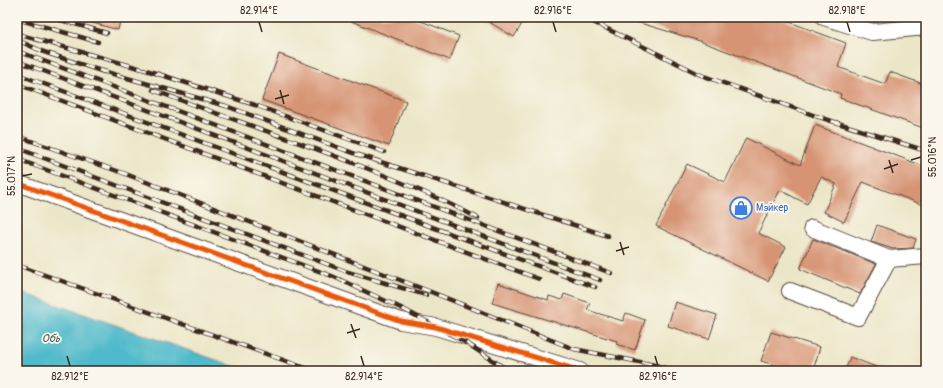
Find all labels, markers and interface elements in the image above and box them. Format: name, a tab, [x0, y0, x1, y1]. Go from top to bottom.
text: 82.914°E	[240, 5, 278, 17]
text: 82.916°E	[534, 5, 572, 17]
text: 82.918°E	[829, 5, 865, 17]
text: 55.016°N	[927, 136, 939, 177]
text: 55.017°N	[6, 156, 18, 196]
shop icon: Мэйкер	[728, 195, 754, 221]
place label: Мэйкер	[756, 202, 788, 214]
water label: Обь	[42, 332, 61, 345]
text: 82.912°E	[51, 371, 89, 383]
text: 82.914°E	[345, 371, 383, 383]
text: 82.916°E	[639, 371, 677, 383]

